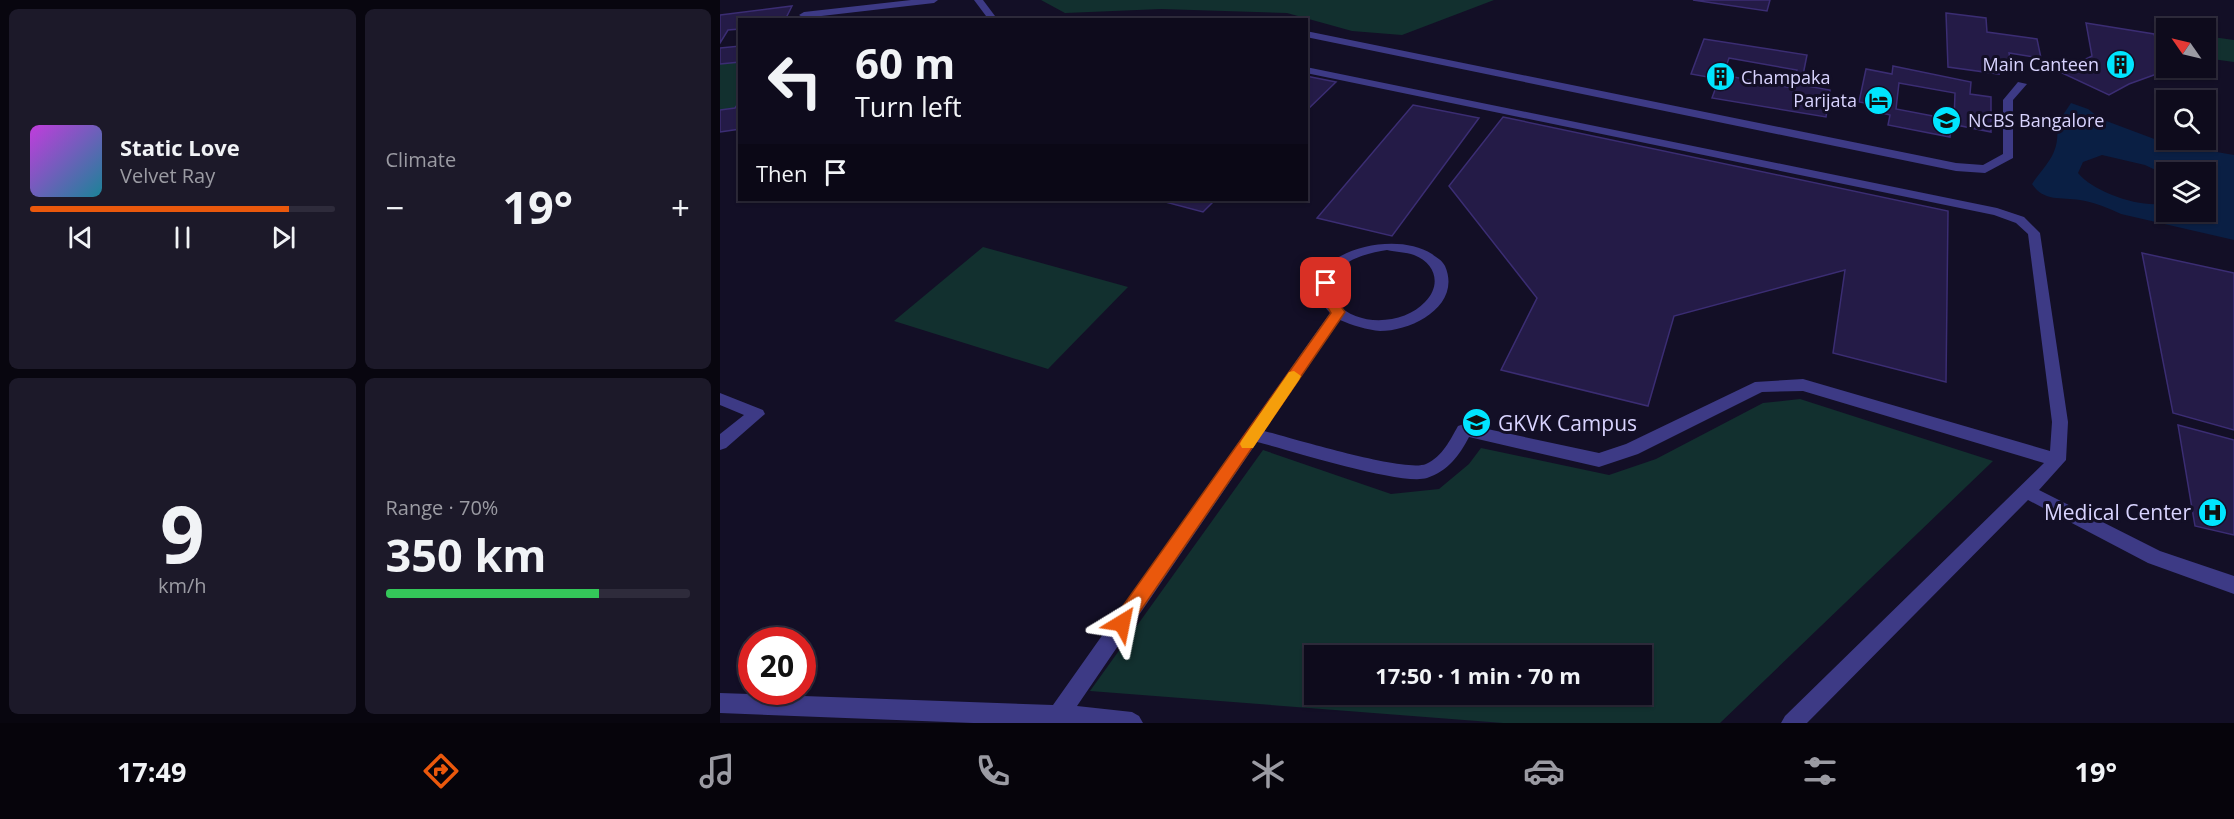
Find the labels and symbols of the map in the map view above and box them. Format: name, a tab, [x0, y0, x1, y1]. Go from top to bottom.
north arrow	[2156, 18, 2216, 78]
building icon: Main Canteen	[2104, 48, 2136, 80]
place label: Main Canteen	[1983, 52, 2099, 76]
building icon: Champaka	[1704, 61, 1736, 93]
place label: Champaka	[1741, 65, 1831, 89]
hotel icon: Parijata	[1862, 84, 1894, 116]
place label: Parijata	[1793, 88, 1857, 112]
school or university icon: NCBS Bangalore	[1931, 104, 1963, 136]
place label: NCBS Bangalore	[1968, 108, 2104, 132]
pin	[1300, 257, 1351, 308]
school or university icon: GKVK Campus	[1461, 407, 1493, 439]
place label: GKVK Campus	[1498, 409, 1637, 437]
hospital icon: Medical Center	[2196, 496, 2228, 528]
place label: Medical Center	[2044, 498, 2191, 526]
position arrow	[1090, 591, 1154, 655]
speed limit sign: 20	[738, 627, 816, 705]

